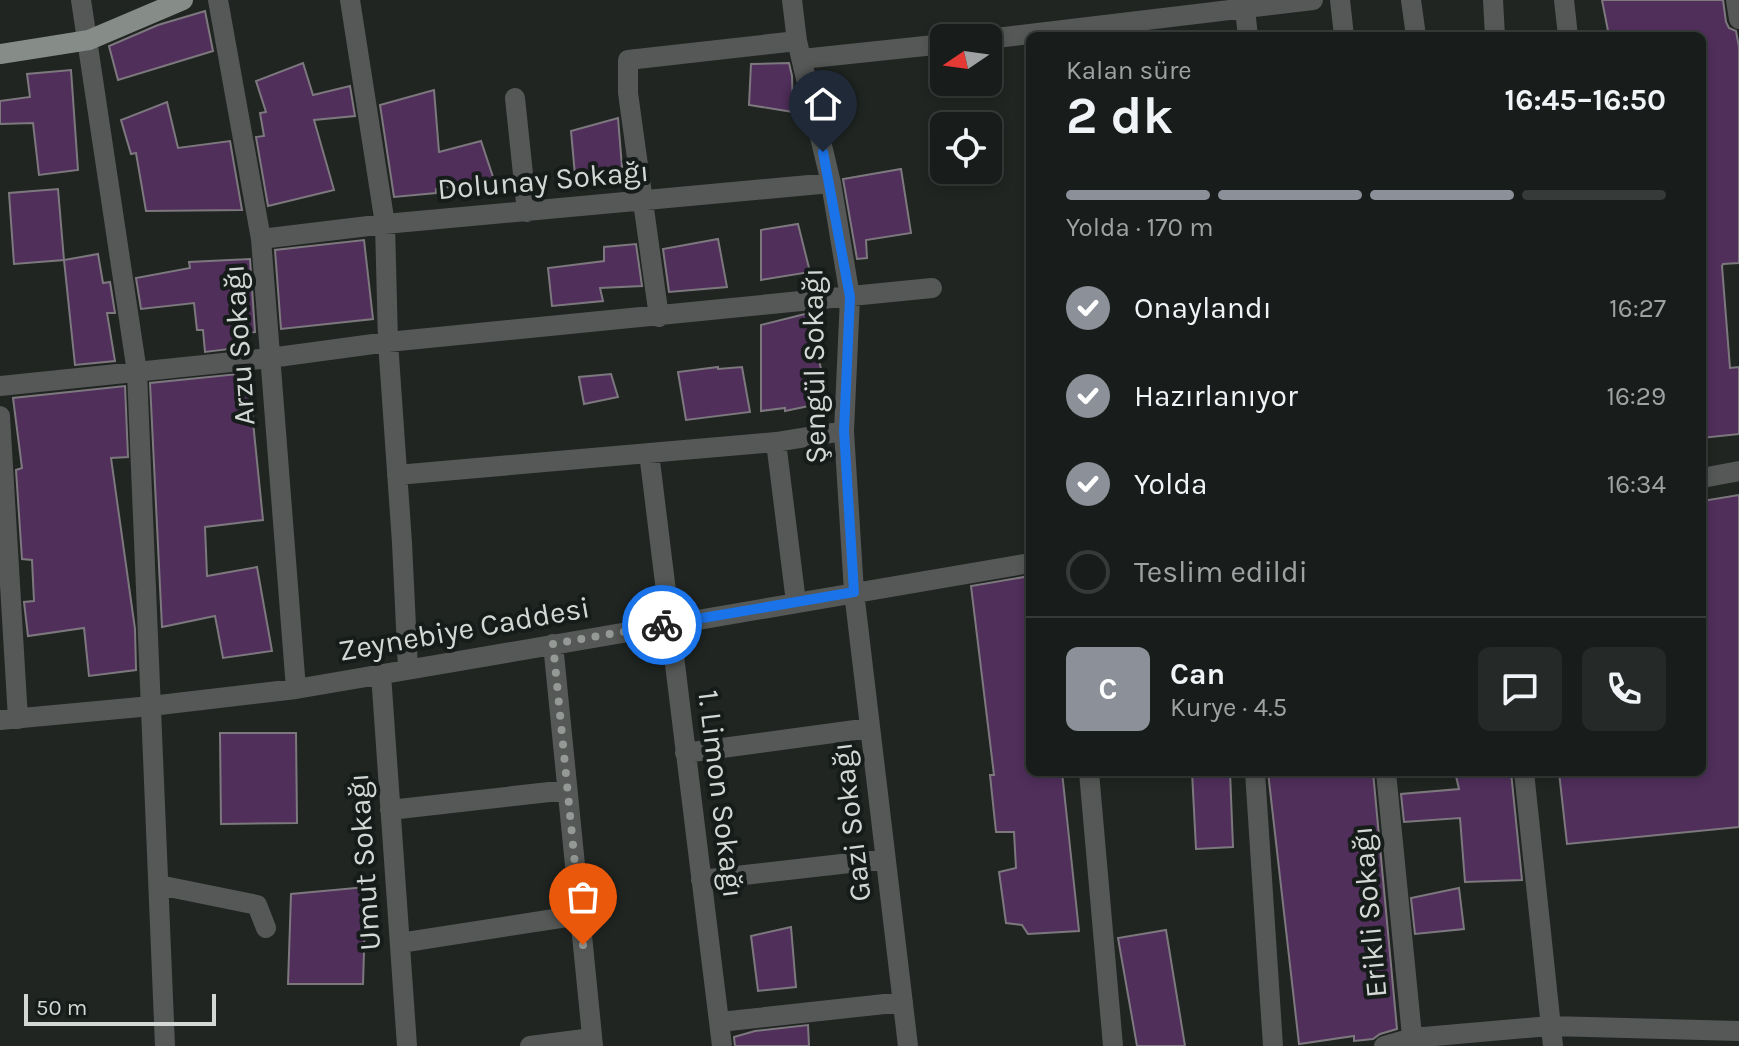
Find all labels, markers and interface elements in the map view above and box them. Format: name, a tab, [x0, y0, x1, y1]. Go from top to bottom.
north arrow	[930, 24, 1002, 96]
map controls	[930, 24, 1002, 184]
text: Kalan süre	[1066, 55, 1192, 86]
pin	[789, 70, 857, 152]
icon: home	[801, 82, 845, 126]
text: 16:45–16:50	[1505, 82, 1666, 118]
text: 2 dk	[1066, 85, 1173, 146]
button: locate	[930, 112, 1002, 184]
street label: Dolunay Sokağı	[436, 153, 650, 207]
text: Yolda · 170 m	[1066, 212, 1214, 243]
street label: Arzu Sokağı	[215, 263, 263, 427]
street label: Şengül Sokağı	[794, 268, 834, 464]
icon: check	[1066, 286, 1110, 330]
text: Onaylandı	[1134, 290, 1272, 326]
text: 16:27	[1609, 293, 1666, 324]
icon: check	[1066, 374, 1110, 418]
text: Hazırlanıyor	[1134, 378, 1298, 414]
text: 16:29	[1606, 381, 1666, 412]
icon: check	[1066, 462, 1110, 506]
text: Yolda	[1134, 466, 1208, 502]
text: 16:34	[1607, 469, 1666, 500]
text: Teslim edildi	[1134, 554, 1308, 590]
courier	[622, 585, 702, 665]
street label: Zeynebiye Caddesi	[336, 589, 592, 669]
icon: bike	[640, 603, 684, 647]
button: chat	[1478, 647, 1562, 731]
button: phone	[1582, 647, 1666, 731]
text: Can	[1170, 656, 1225, 692]
text: C	[1098, 671, 1118, 707]
street label: 1. Limon Sokağı	[690, 688, 752, 900]
text: Kurye · 4.5	[1170, 692, 1287, 723]
street label: Gazi Sokağı	[823, 740, 879, 904]
street label: Umut Sokağı	[340, 772, 388, 952]
street label: Erikli Sokağı	[1344, 825, 1394, 999]
pin	[549, 863, 617, 945]
icon: bag	[561, 875, 605, 919]
scale bar	[24, 990, 216, 1026]
text: 50 m	[36, 995, 87, 1021]

